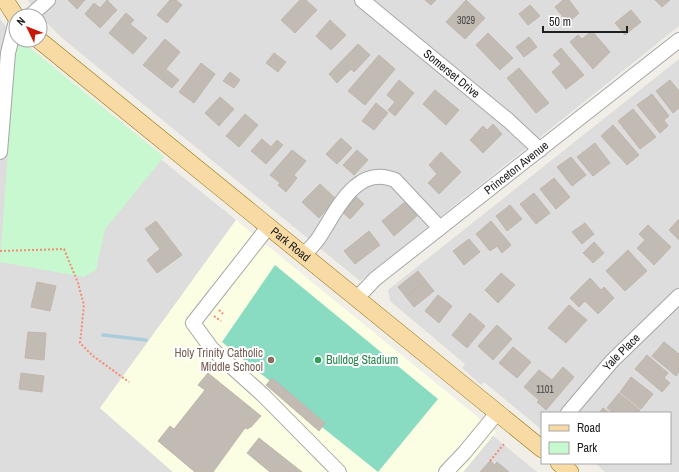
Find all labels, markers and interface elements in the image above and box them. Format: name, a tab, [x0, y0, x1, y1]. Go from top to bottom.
north arrow	[8, 8, 48, 48]
scale bar	[543, 8, 627, 34]
text: N	[13, 14, 28, 28]
house number: 3029	[457, 14, 476, 27]
text: 50 m	[549, 14, 571, 30]
street label: Somerset Drive	[420, 46, 483, 102]
street label: Princeton Avenue	[481, 138, 552, 198]
street label: Park Road	[267, 224, 314, 265]
street label: Yale Place	[599, 330, 643, 374]
place label: Holy Trinity Catholic Middle School	[174, 345, 263, 375]
place label: Bulldog Stadium	[326, 352, 398, 368]
marker: Holy Trinity Catholic Middle School	[266, 355, 276, 365]
marker: Bulldog Stadium	[313, 355, 323, 365]
house number: 1101	[536, 383, 554, 396]
legend	[541, 412, 671, 464]
text: Road	[577, 420, 601, 436]
text: Park	[577, 440, 597, 456]

